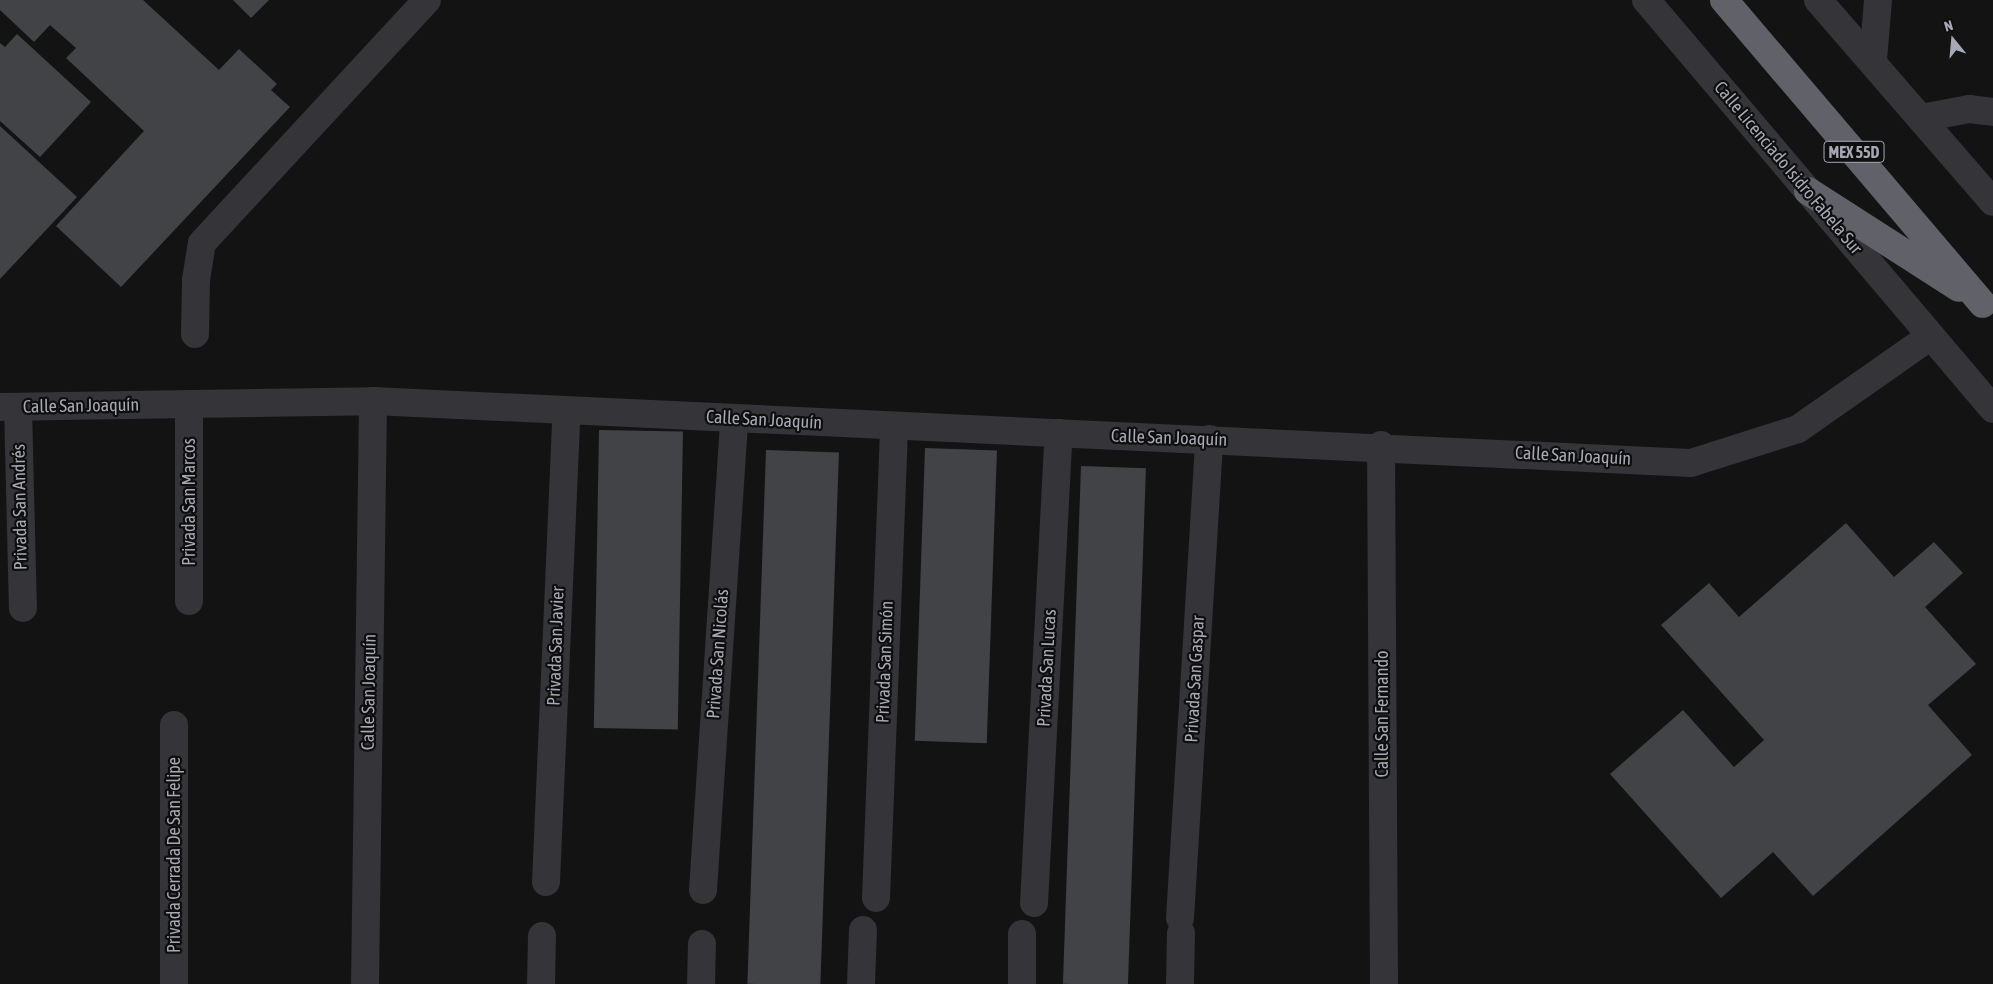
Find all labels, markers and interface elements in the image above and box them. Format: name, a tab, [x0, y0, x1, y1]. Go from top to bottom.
north arrow	[1928, 15, 1978, 65]
text: N	[1942, 17, 1955, 35]
street label: Calle Licenciado Isidro Fabela Sur	[1709, 77, 1867, 259]
road number: MEX 55D	[1823, 138, 1885, 166]
street label: Calle San Joaquín	[23, 394, 139, 418]
street label: Calle San Joaquín	[705, 406, 823, 434]
street label: Calle San Joaquín	[1111, 425, 1227, 451]
street label: Privada San Marcos	[178, 438, 200, 566]
street label: Calle San Joaquín	[1514, 442, 1632, 470]
street label: Privada San Andrés	[8, 444, 32, 570]
street label: Privada San Javier	[543, 586, 569, 706]
street label: Privada San Nicolás	[703, 589, 733, 719]
street label: Privada San Simón	[872, 601, 898, 723]
street label: Privada San Lucas	[1033, 609, 1061, 727]
street label: Privada San Gaspar	[1181, 615, 1209, 743]
street label: Calle San Joaquín	[357, 634, 381, 750]
street label: Calle San Fernando	[1371, 651, 1393, 777]
street label: Privada Cerrada De San Felipe	[163, 757, 185, 953]

